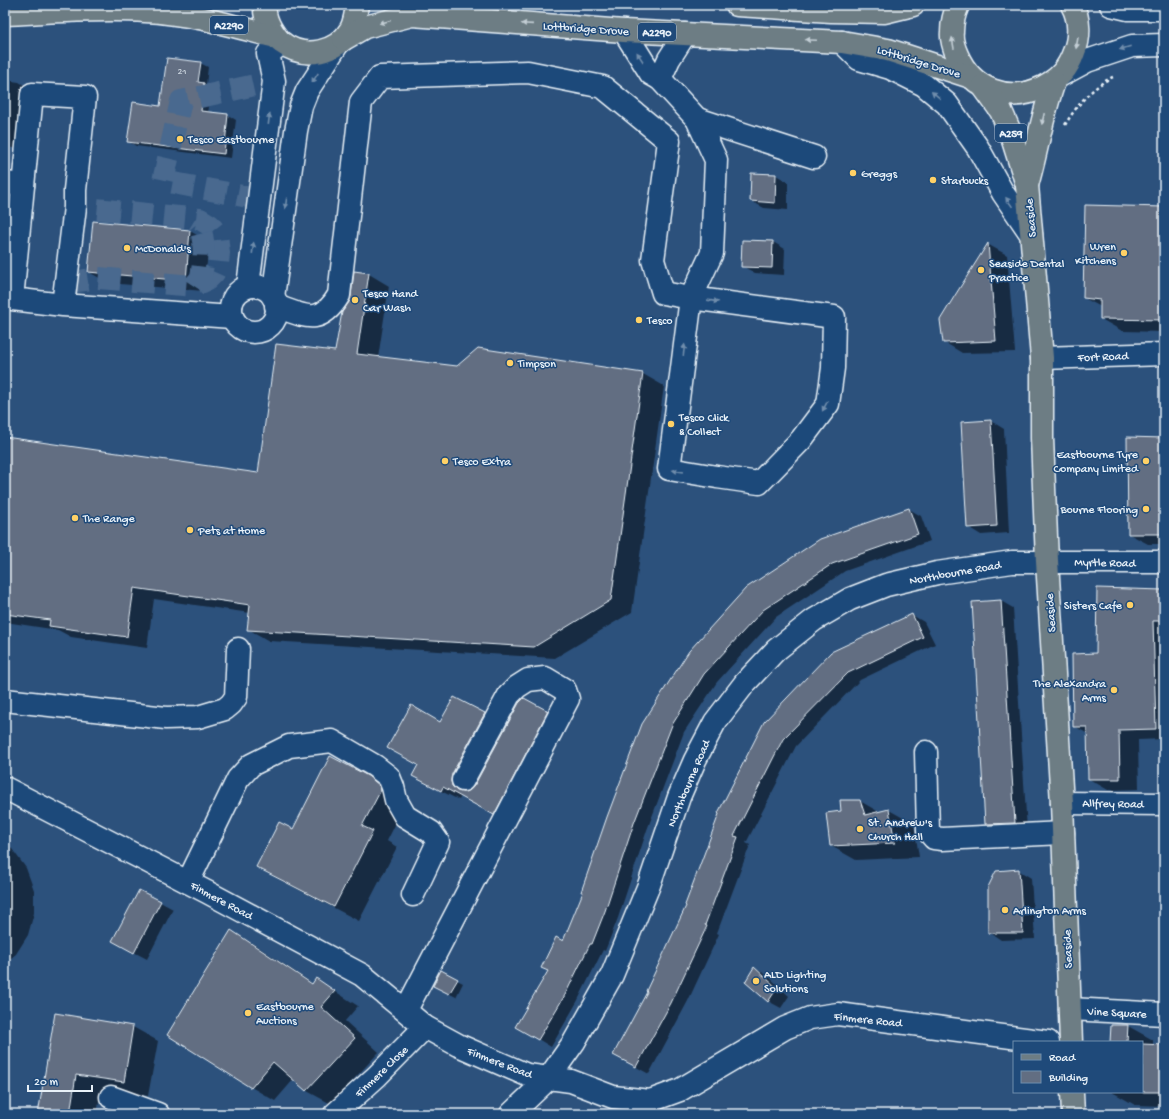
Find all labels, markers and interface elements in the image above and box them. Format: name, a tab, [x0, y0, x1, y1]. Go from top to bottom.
road number: A2290	[210, 16, 248, 34]
one-way arrow	[378, 19, 390, 25]
one-way arrow	[521, 20, 533, 27]
street label: Lottbridge Drove	[542, 20, 630, 40]
road number: A2290	[638, 23, 676, 41]
one-way arrow	[805, 37, 817, 44]
one-way arrow	[950, 37, 956, 49]
one-way arrow	[1073, 37, 1079, 49]
street label: Lottbridge Drove	[875, 44, 962, 82]
one-way arrow	[1119, 45, 1131, 51]
one-way arrow	[636, 51, 643, 63]
house number: 21	[178, 66, 186, 78]
one-way arrow	[312, 72, 319, 84]
one-way arrow	[931, 91, 942, 100]
one-way arrow	[266, 113, 272, 125]
one-way arrow	[1039, 113, 1045, 125]
road number: A259	[995, 124, 1027, 142]
marker: Tesco Eastbourne	[175, 134, 185, 144]
place label: Tesco Eastbourne	[187, 134, 275, 148]
marker: Greggs	[848, 168, 858, 178]
place label: Greggs	[861, 168, 898, 182]
marker: Starbucks	[928, 175, 938, 185]
place label: Starbucks	[941, 175, 989, 189]
one-way arrow	[283, 197, 289, 209]
one-way arrow	[1005, 197, 1013, 207]
street label: Seaside	[1023, 197, 1041, 238]
place label: Wren Kitchens	[1075, 241, 1117, 269]
one-way arrow	[250, 242, 256, 254]
marker: McDonald's	[122, 243, 132, 253]
place label: McDonald's	[135, 243, 192, 257]
marker: Wren Kitchens	[1119, 248, 1129, 258]
place label: Seaside Dental Practice	[988, 258, 1065, 286]
marker: Seaside Dental Practice	[976, 265, 986, 275]
place label: Tesco Hand Car Wash	[362, 288, 419, 316]
marker: Tesco Hand Car Wash	[350, 295, 360, 305]
one-way arrow	[706, 298, 719, 304]
marker: Tesco	[634, 315, 644, 325]
place label: Tesco	[646, 315, 673, 329]
one-way arrow	[681, 344, 687, 356]
street label: Fort Road	[1077, 350, 1130, 366]
marker: Timpson	[505, 358, 515, 368]
place label: Timpson	[517, 358, 556, 372]
one-way arrow	[822, 400, 828, 412]
place label: Tesco Click & Collect	[678, 412, 730, 440]
marker: Tesco Click & Collect	[666, 419, 676, 429]
place label: Eastbourne Tyre Company Limited	[1053, 449, 1139, 477]
marker: Tesco Extra	[440, 456, 450, 466]
place label: Tesco Extra	[452, 456, 511, 470]
marker: Eastbourne Tyre Company Limited	[1141, 456, 1151, 466]
one-way arrow	[672, 467, 685, 473]
place label: Bourne Flooring	[1059, 504, 1138, 518]
marker: Bourne Flooring	[1141, 504, 1151, 514]
marker: The Range	[70, 513, 80, 523]
place label: The Range	[82, 513, 136, 527]
marker: Pets at Home	[185, 525, 195, 535]
place label: Pets at Home	[197, 525, 266, 539]
street label: Myrtle Road	[1074, 556, 1137, 572]
street label: Northbourne Road	[908, 559, 1003, 589]
street label: Seaside	[1044, 592, 1060, 633]
place label: Sisters Cafe	[1064, 600, 1123, 614]
marker: Sisters Cafe	[1125, 600, 1135, 610]
place label: The Alexandra Arms	[1032, 678, 1107, 706]
marker: The Alexandra Arms	[1109, 685, 1119, 695]
street label: Northbourne Road	[665, 737, 715, 829]
street label: Allfrey Road	[1082, 797, 1145, 813]
place label: St. Andrew's Church Hall	[868, 817, 933, 845]
marker: St. Andrew's Church Hall	[855, 824, 865, 834]
street label: Finmere Road	[187, 879, 256, 925]
marker: Arlington Arms	[1000, 905, 1010, 915]
place label: Arlington Arms	[1013, 905, 1087, 919]
street label: Seaside	[1061, 929, 1077, 968]
place label: ALD Lighting Solutions	[764, 969, 827, 997]
marker: ALD Lighting Solutions	[751, 976, 761, 986]
place label: Eastbourne Auctions	[256, 1001, 315, 1029]
street label: Vine Square	[1086, 1005, 1148, 1023]
marker: Eastbourne Auctions	[243, 1008, 253, 1018]
street label: Finmere Road	[832, 1010, 904, 1032]
legend	[1013, 1041, 1143, 1093]
street label: Finmere Close	[352, 1043, 412, 1102]
street label: Finmere Road	[464, 1045, 535, 1083]
text: Road	[1049, 1052, 1076, 1066]
scale bar	[28, 1067, 92, 1093]
text: Building	[1048, 1072, 1088, 1086]
text: 20 m	[34, 1076, 59, 1090]

